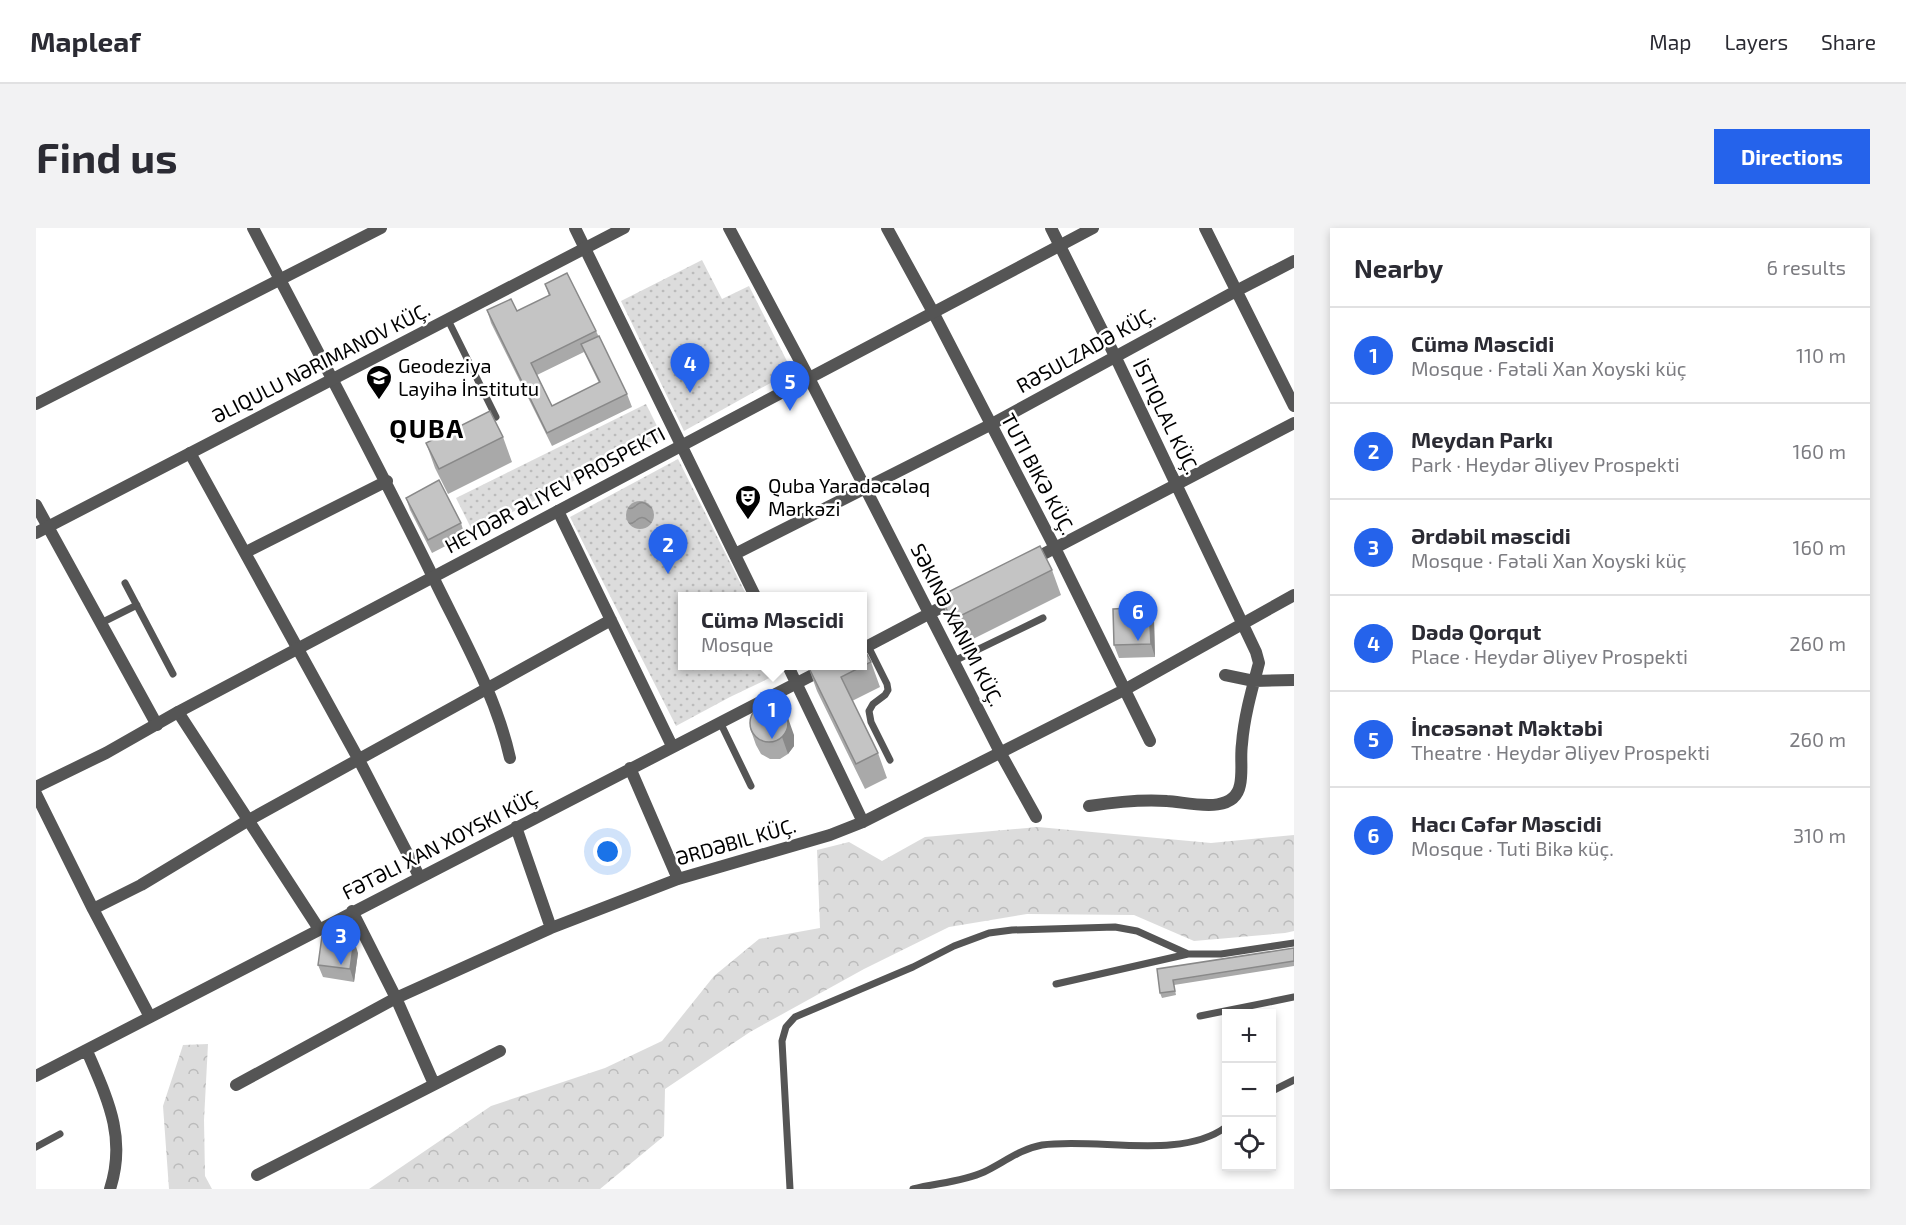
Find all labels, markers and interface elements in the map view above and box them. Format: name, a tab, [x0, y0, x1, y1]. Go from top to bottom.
text: Mapleaf	[30, 24, 141, 58]
text: Map	[1649, 29, 1691, 54]
text: Layers	[1724, 29, 1788, 54]
text: Share	[1821, 29, 1876, 54]
button: Directions	[1714, 129, 1870, 184]
text: Find us	[36, 131, 178, 181]
text: Nearby	[1354, 252, 1443, 283]
text: 6 results	[1766, 255, 1846, 279]
street label: ƏLIQULU NƏRIMANOV KÜÇ.	[207, 297, 434, 429]
street label: RƏSULZADƏ KÜÇ.	[1012, 301, 1160, 398]
text: Cümə Məscidi	[1411, 330, 1554, 356]
text: 1	[1369, 343, 1378, 367]
text: 110 m	[1796, 343, 1846, 367]
pin: 4	[670, 344, 710, 393]
place label: Geodeziya Layihə İnstitutu	[398, 353, 539, 400]
street label: İSTIQLAL KÜÇ.	[1128, 355, 1205, 478]
text: Mosque · Fətəli Xan Xoyski küç	[1411, 356, 1687, 380]
pin: 5	[770, 362, 810, 411]
school or university icon: Geodeziya Layihə İnstitutu	[364, 363, 394, 401]
street label: TUTI BIKƏ KÜÇ.	[996, 409, 1081, 539]
district label: QUBA	[389, 412, 465, 444]
street label: HEYDƏR ƏLIYEV PROSPEKTI	[440, 421, 669, 557]
text: Meydan Parkı	[1411, 426, 1553, 452]
text: 2	[1368, 439, 1379, 463]
text: 160 m	[1793, 439, 1846, 463]
text: Park · Heydər Əliyev Prospekti	[1411, 452, 1680, 476]
place label: Quba Yaradəcələq Mərkəzi	[768, 473, 930, 520]
theatre icon: Quba Yaradəcələq Mərkəzi	[733, 483, 763, 521]
text: Ərdəbil məscidi	[1411, 522, 1571, 548]
pin: 2	[648, 524, 688, 574]
text: 3	[1368, 535, 1379, 559]
text: 160 m	[1793, 535, 1846, 559]
street label: SƏKINƏ XANIM KÜÇ.	[906, 539, 1009, 710]
text: Mosque · Fətəli Xan Xoyski küç	[1411, 548, 1687, 572]
popup	[678, 592, 867, 670]
pin: 6	[1118, 592, 1158, 641]
text: Cümə Məscidi	[701, 606, 844, 632]
text: Dədə Qorqut	[1411, 618, 1541, 644]
text: 4	[1367, 631, 1380, 655]
text: 260 m	[1789, 631, 1846, 655]
text: Mosque	[701, 632, 773, 656]
text: Place · Heydər Əliyev Prospekti	[1411, 644, 1688, 668]
pin: 1	[752, 690, 792, 739]
text: İncəsənət Məktəbi	[1411, 714, 1603, 740]
text: 5	[1368, 727, 1379, 751]
text: 260 m	[1789, 727, 1846, 751]
text: Theatre · Heydər Əliyev Prospekti	[1411, 740, 1710, 764]
street label: FƏTƏLI XAN XOYSKI KÜÇ	[338, 784, 542, 905]
text: Hacı Cəfər Məscidi	[1411, 810, 1602, 836]
street label: ƏRDƏBIL KÜÇ.	[673, 812, 799, 871]
text: 6	[1368, 823, 1379, 847]
text: 310 m	[1793, 823, 1846, 847]
text: Mosque · Tuti Bikə küç.	[1411, 836, 1614, 860]
your location	[593, 837, 622, 866]
pin: 3	[322, 916, 360, 965]
map controls	[1222, 1009, 1276, 1171]
button: +	[1222, 1009, 1276, 1063]
button: −	[1222, 1063, 1276, 1117]
button: locate	[1222, 1117, 1276, 1171]

